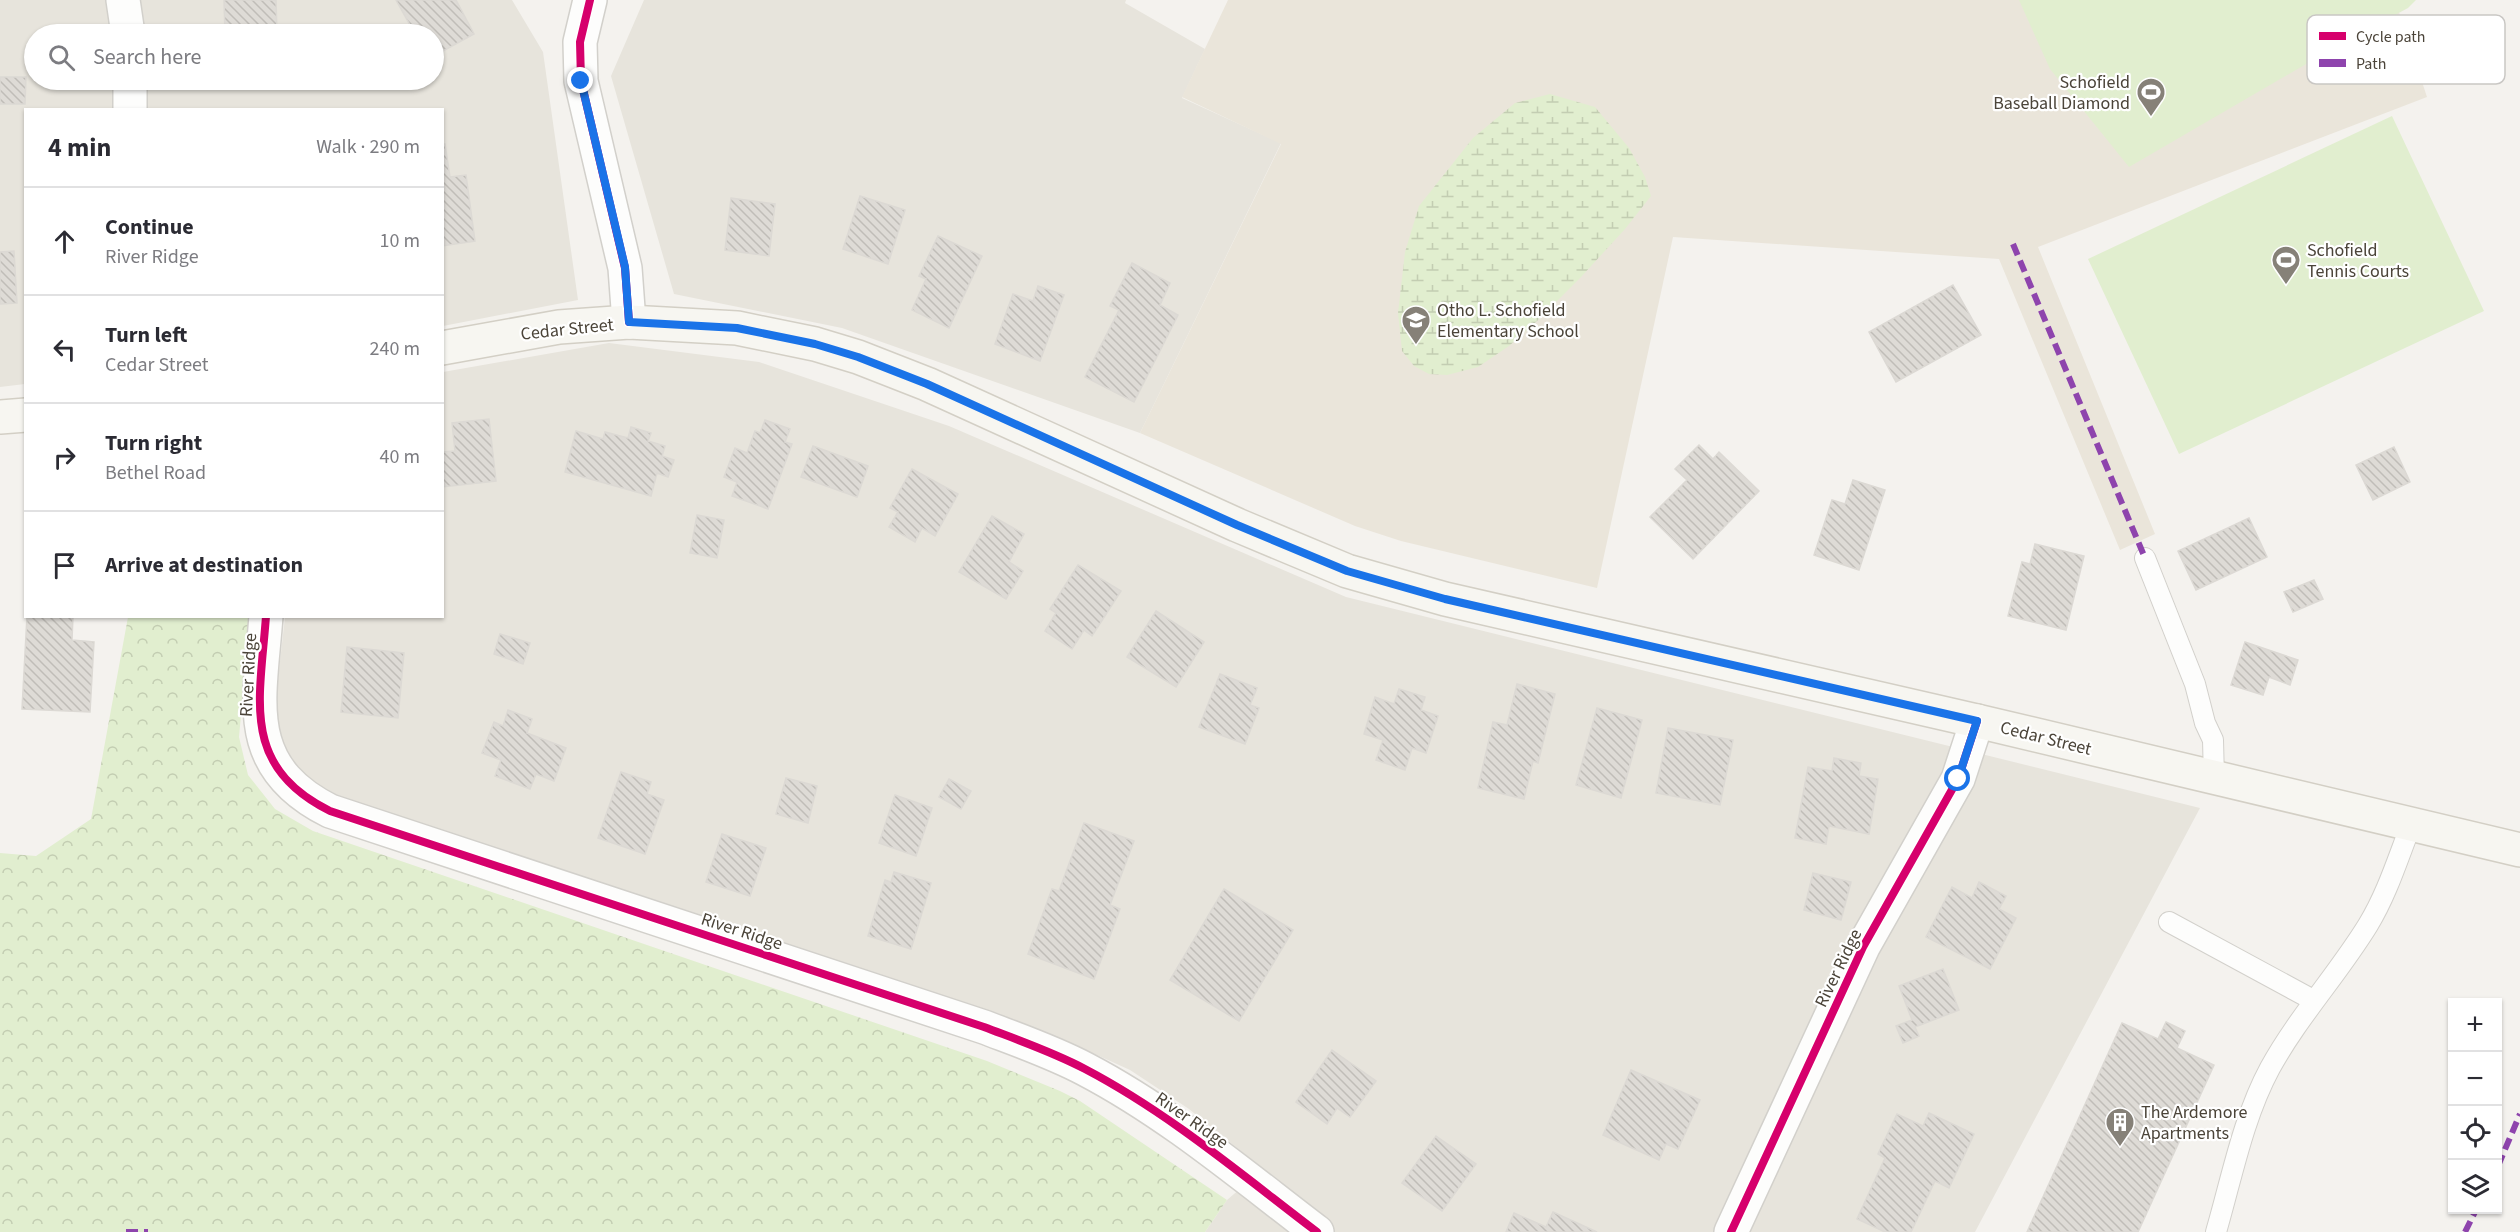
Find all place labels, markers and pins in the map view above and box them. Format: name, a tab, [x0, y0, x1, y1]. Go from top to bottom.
place label: Schofield Baseball Diamond	[1993, 70, 2130, 116]
sports icon: Schofield Baseball Diamond	[2135, 76, 2167, 118]
place label: Schofield Tennis Courts	[2307, 238, 2409, 284]
sports icon: Schofield Tennis Courts	[2270, 244, 2302, 286]
place label: Otho L. Schofield Elementary School	[1437, 298, 1579, 344]
school or university icon: Otho L. Schofield Elementary School	[1400, 304, 1432, 346]
place label: The Ardemore Apartments	[2141, 1100, 2247, 1146]
building icon: The Ardemore Apartments	[2104, 1106, 2136, 1148]

